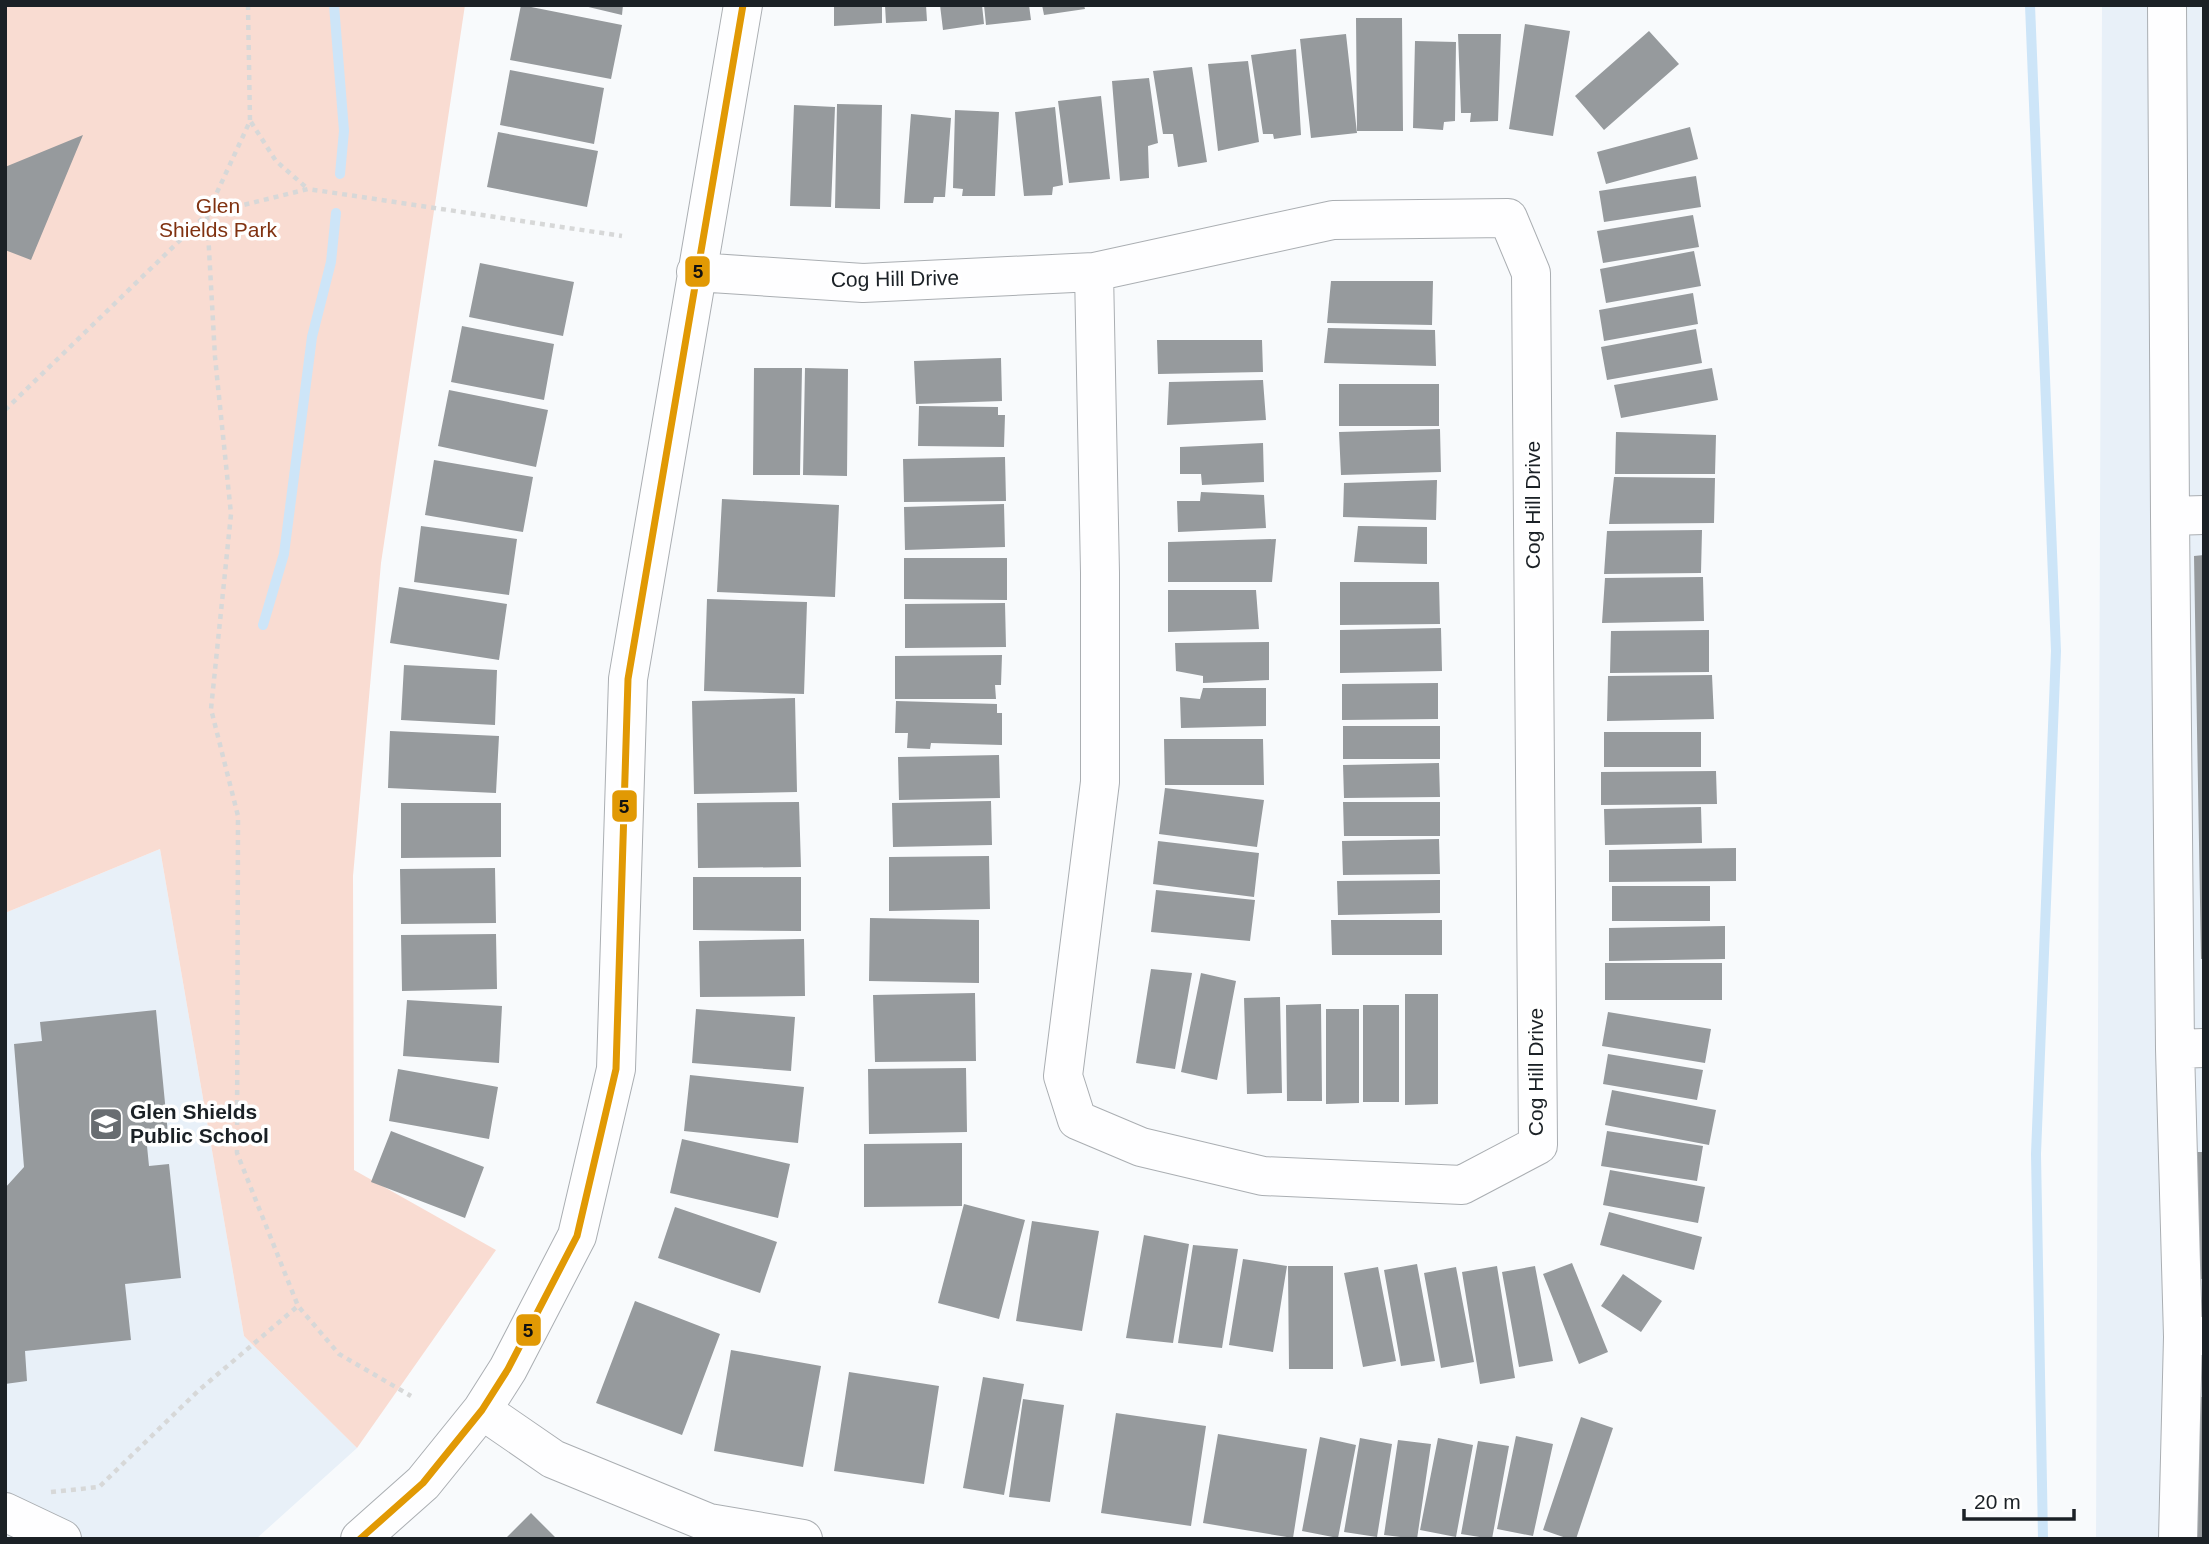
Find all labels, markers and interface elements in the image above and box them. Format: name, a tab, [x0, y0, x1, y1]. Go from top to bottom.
park label: Glen Shields Park	[159, 194, 277, 241]
line badge: 5	[684, 255, 711, 288]
text: 5	[693, 261, 704, 282]
street label: Cog Hill Drive	[831, 266, 959, 291]
street label: Cog Hill Drive	[1521, 441, 1544, 569]
line badge: 5	[611, 789, 638, 823]
text: 5	[619, 796, 630, 817]
street label: Cog Hill Drive	[1524, 1008, 1547, 1136]
place label: Glen Shields Public School	[130, 1100, 269, 1147]
school or university icon: Glen Shields Public School	[87, 1105, 125, 1143]
line badge: 5	[515, 1313, 542, 1347]
text: 5	[523, 1320, 534, 1341]
scale bar	[1964, 1478, 2074, 1522]
text: 20 m	[1974, 1490, 2021, 1513]

